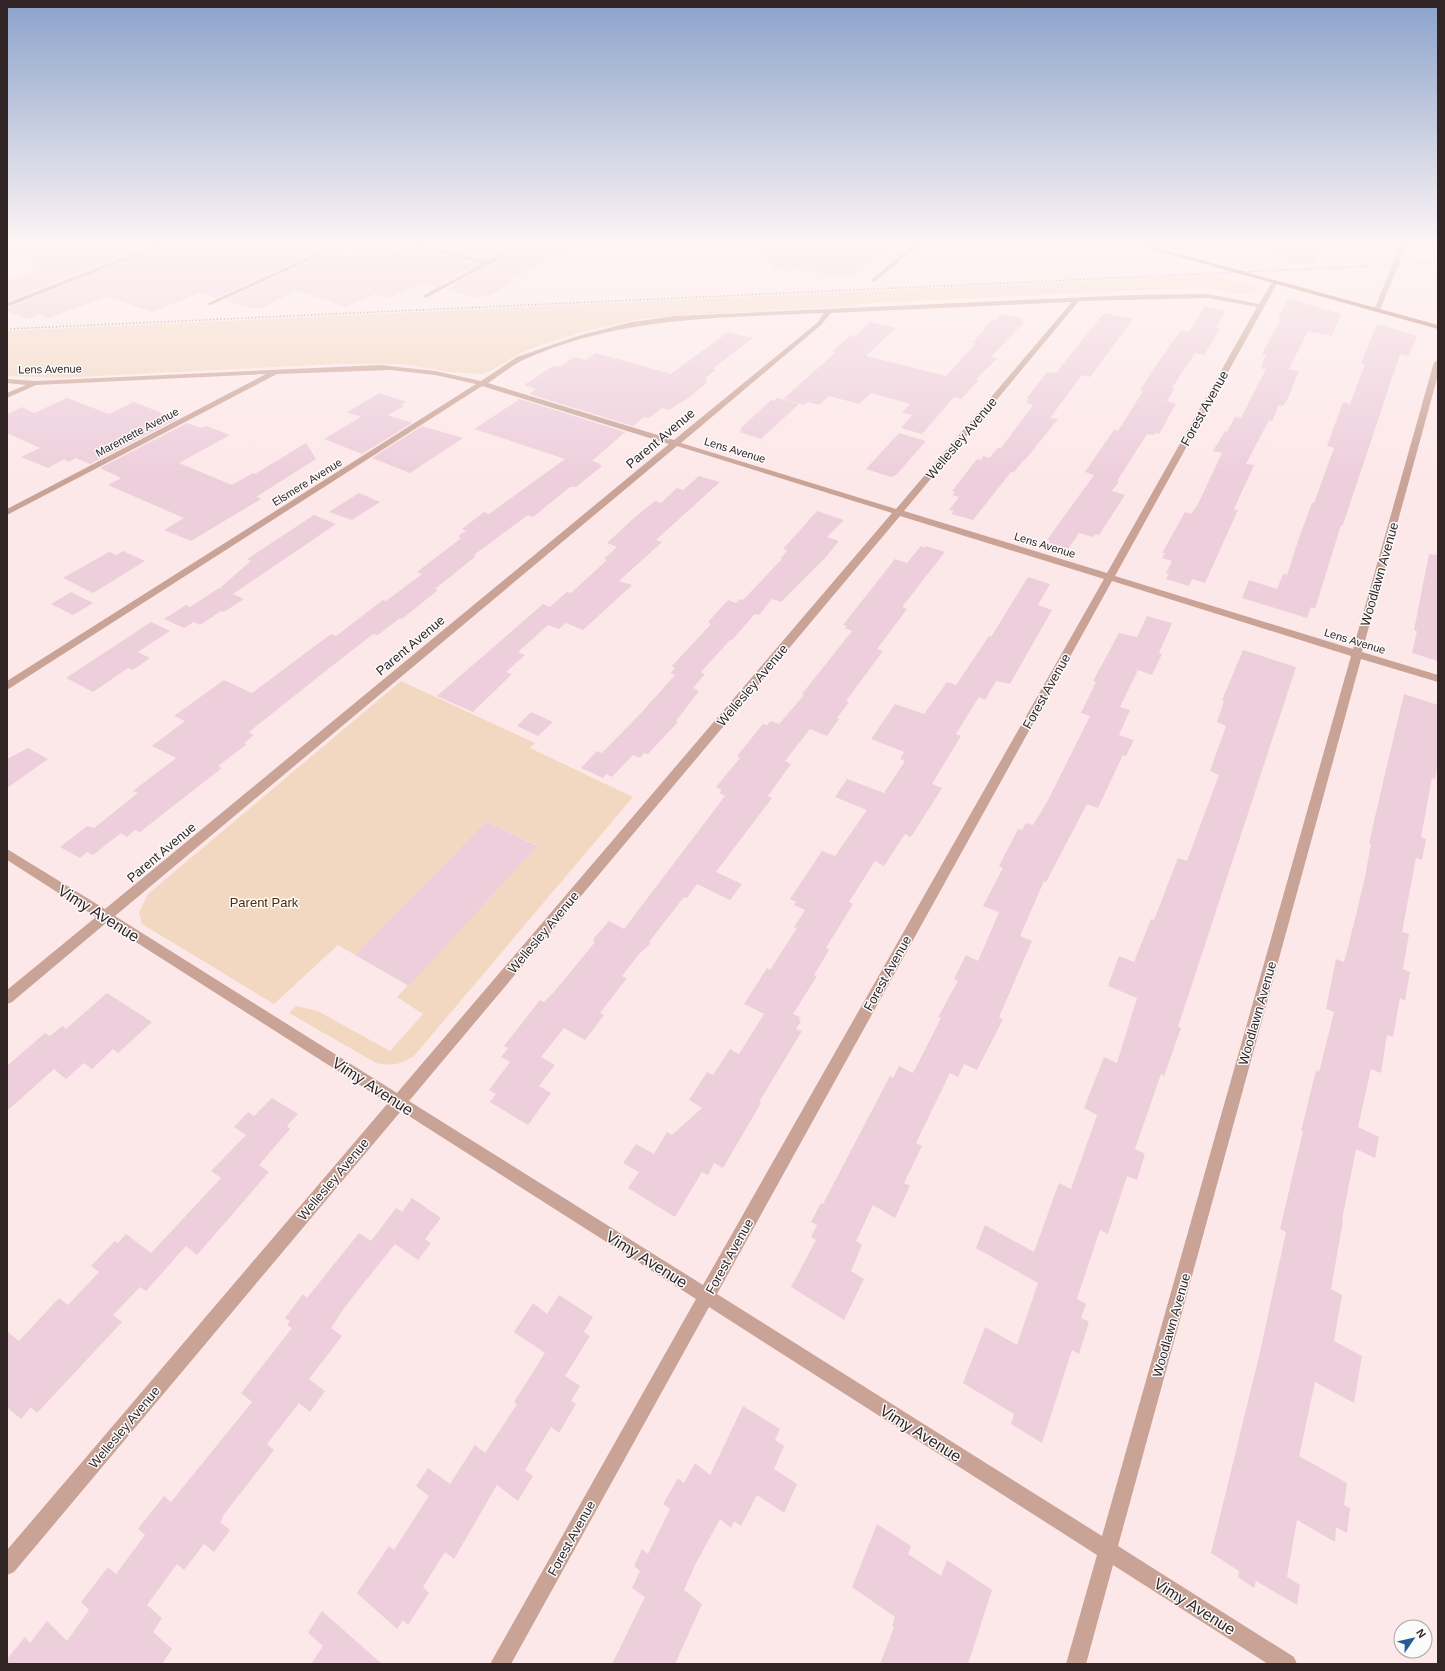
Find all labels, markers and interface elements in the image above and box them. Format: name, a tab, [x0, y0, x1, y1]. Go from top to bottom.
street label: Lens Avenue	[18, 362, 82, 376]
street label: Forest Avenue	[1178, 368, 1231, 448]
street label: Wellesley Avenue	[923, 394, 1000, 482]
street label: Marentette Avenue	[93, 405, 181, 459]
street label: Parent Avenue	[623, 405, 698, 471]
street label: Lens Avenue	[703, 435, 767, 465]
street label: Elsmere Avenue	[270, 456, 344, 508]
street label: Woodlawn Avenue	[1357, 521, 1401, 628]
street label: Lens Avenue	[1013, 530, 1077, 560]
street label: Parent Avenue	[373, 612, 448, 678]
street label: Lens Avenue	[1323, 626, 1387, 656]
street label: Wellesley Avenue	[714, 641, 791, 729]
street label: Forest Avenue	[1020, 651, 1073, 731]
street label: Parent Avenue	[124, 819, 199, 885]
street label: Vimy Avenue	[55, 882, 143, 945]
street label: Wellesley Avenue	[505, 888, 582, 976]
park label: Parent Park	[230, 895, 299, 910]
street label: Forest Avenue	[861, 933, 914, 1013]
street label: Woodlawn Avenue	[1235, 960, 1279, 1067]
street label: Vimy Avenue	[329, 1054, 416, 1119]
street label: Wellesley Avenue	[295, 1135, 372, 1223]
street label: Forest Avenue	[703, 1216, 756, 1296]
street label: Vimy Avenue	[603, 1228, 691, 1291]
street label: Woodlawn Avenue	[1149, 1272, 1193, 1379]
street label: Wellesley Avenue	[86, 1383, 163, 1471]
street label: Vimy Avenue	[877, 1402, 965, 1465]
street label: Forest Avenue	[545, 1498, 598, 1578]
street label: Vimy Avenue	[1151, 1575, 1239, 1638]
north arrow	[1393, 1619, 1433, 1659]
text: N	[1414, 1627, 1429, 1640]

